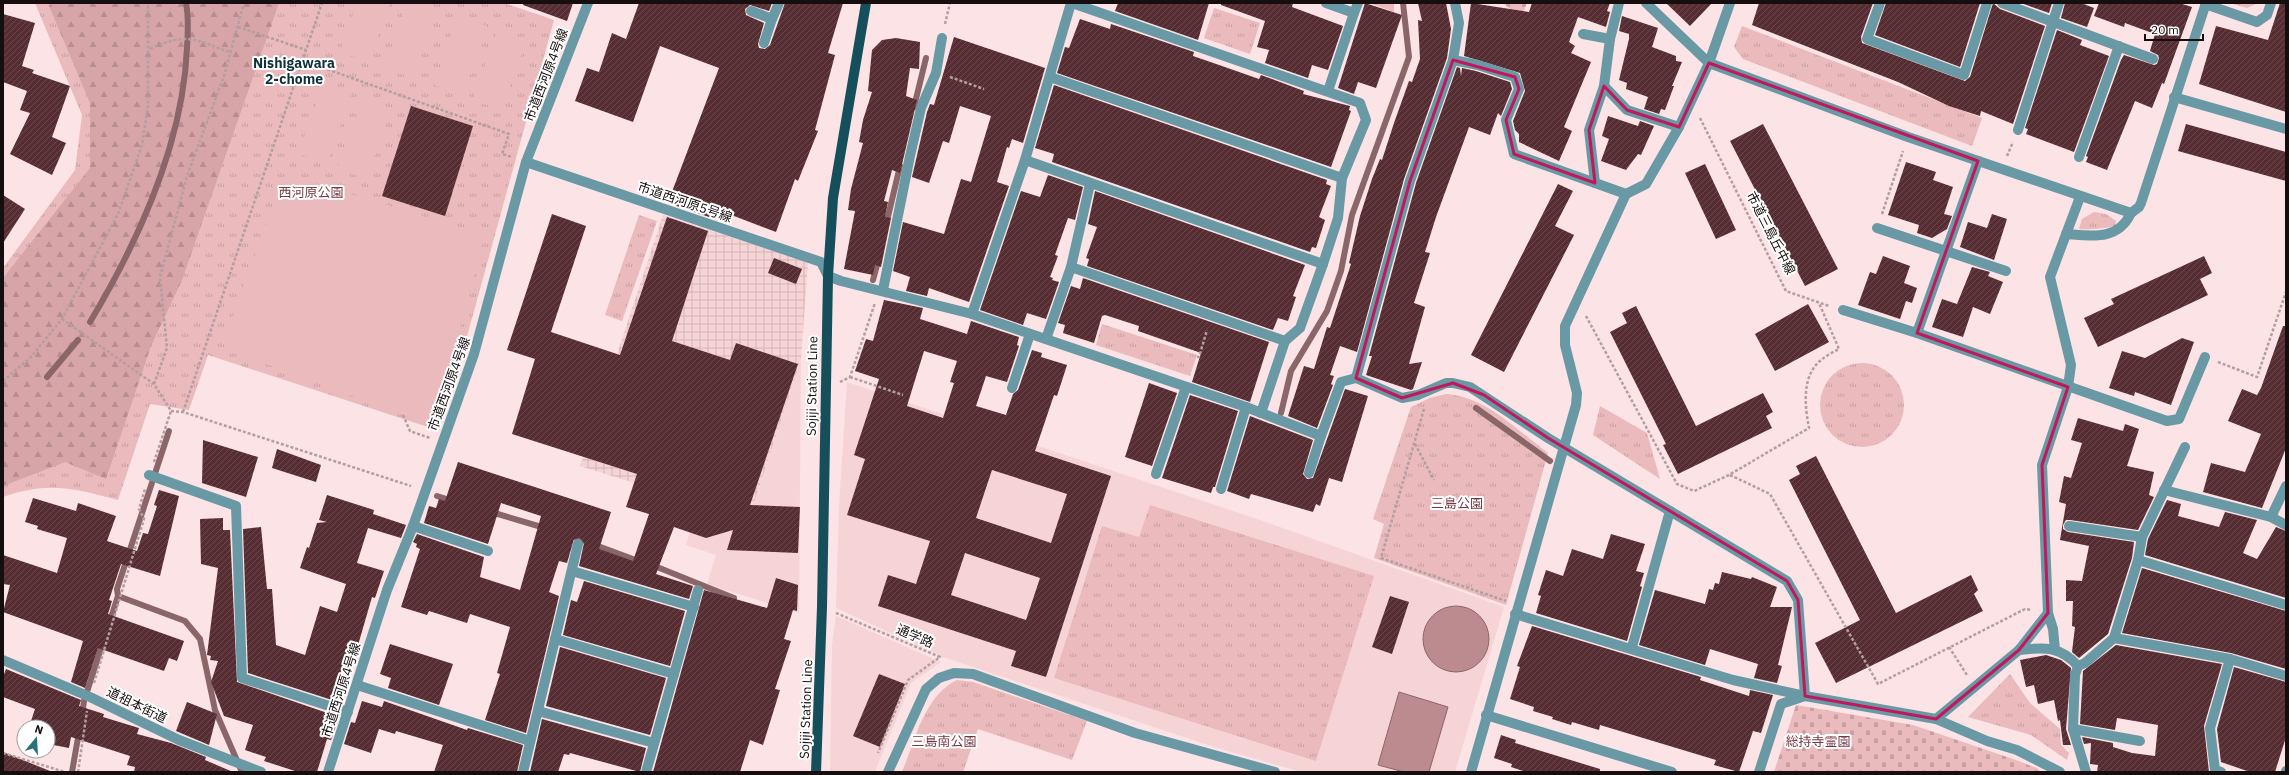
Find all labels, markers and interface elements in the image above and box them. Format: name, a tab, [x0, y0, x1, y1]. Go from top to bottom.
scale bar	[2145, 16, 2203, 42]
text: 20 m	[2151, 22, 2179, 37]
street label: 市道西河原4号線	[520, 26, 572, 124]
district label: Nishigawara 2-chome	[253, 54, 335, 88]
street label: 市道西河原5号線	[636, 178, 734, 226]
park label: 西河原公園	[278, 184, 344, 201]
street label: 市道三島丘中線	[1743, 189, 1799, 277]
street label: 市道西河原4号線	[424, 335, 474, 433]
street label: Sojiji Station Line	[803, 336, 821, 436]
park label: 三島公園	[1431, 495, 1483, 512]
street label: 通学路	[894, 621, 936, 651]
street label: 市道西河原4号線	[318, 640, 364, 740]
street label: Sojiji Station Line	[796, 659, 816, 759]
street label: 道祖本街道	[104, 683, 170, 727]
north arrow	[16, 719, 56, 759]
text: N	[33, 722, 45, 737]
park label: 三島南公園	[911, 733, 977, 750]
park label: 総持寺霊園	[1785, 733, 1851, 750]

